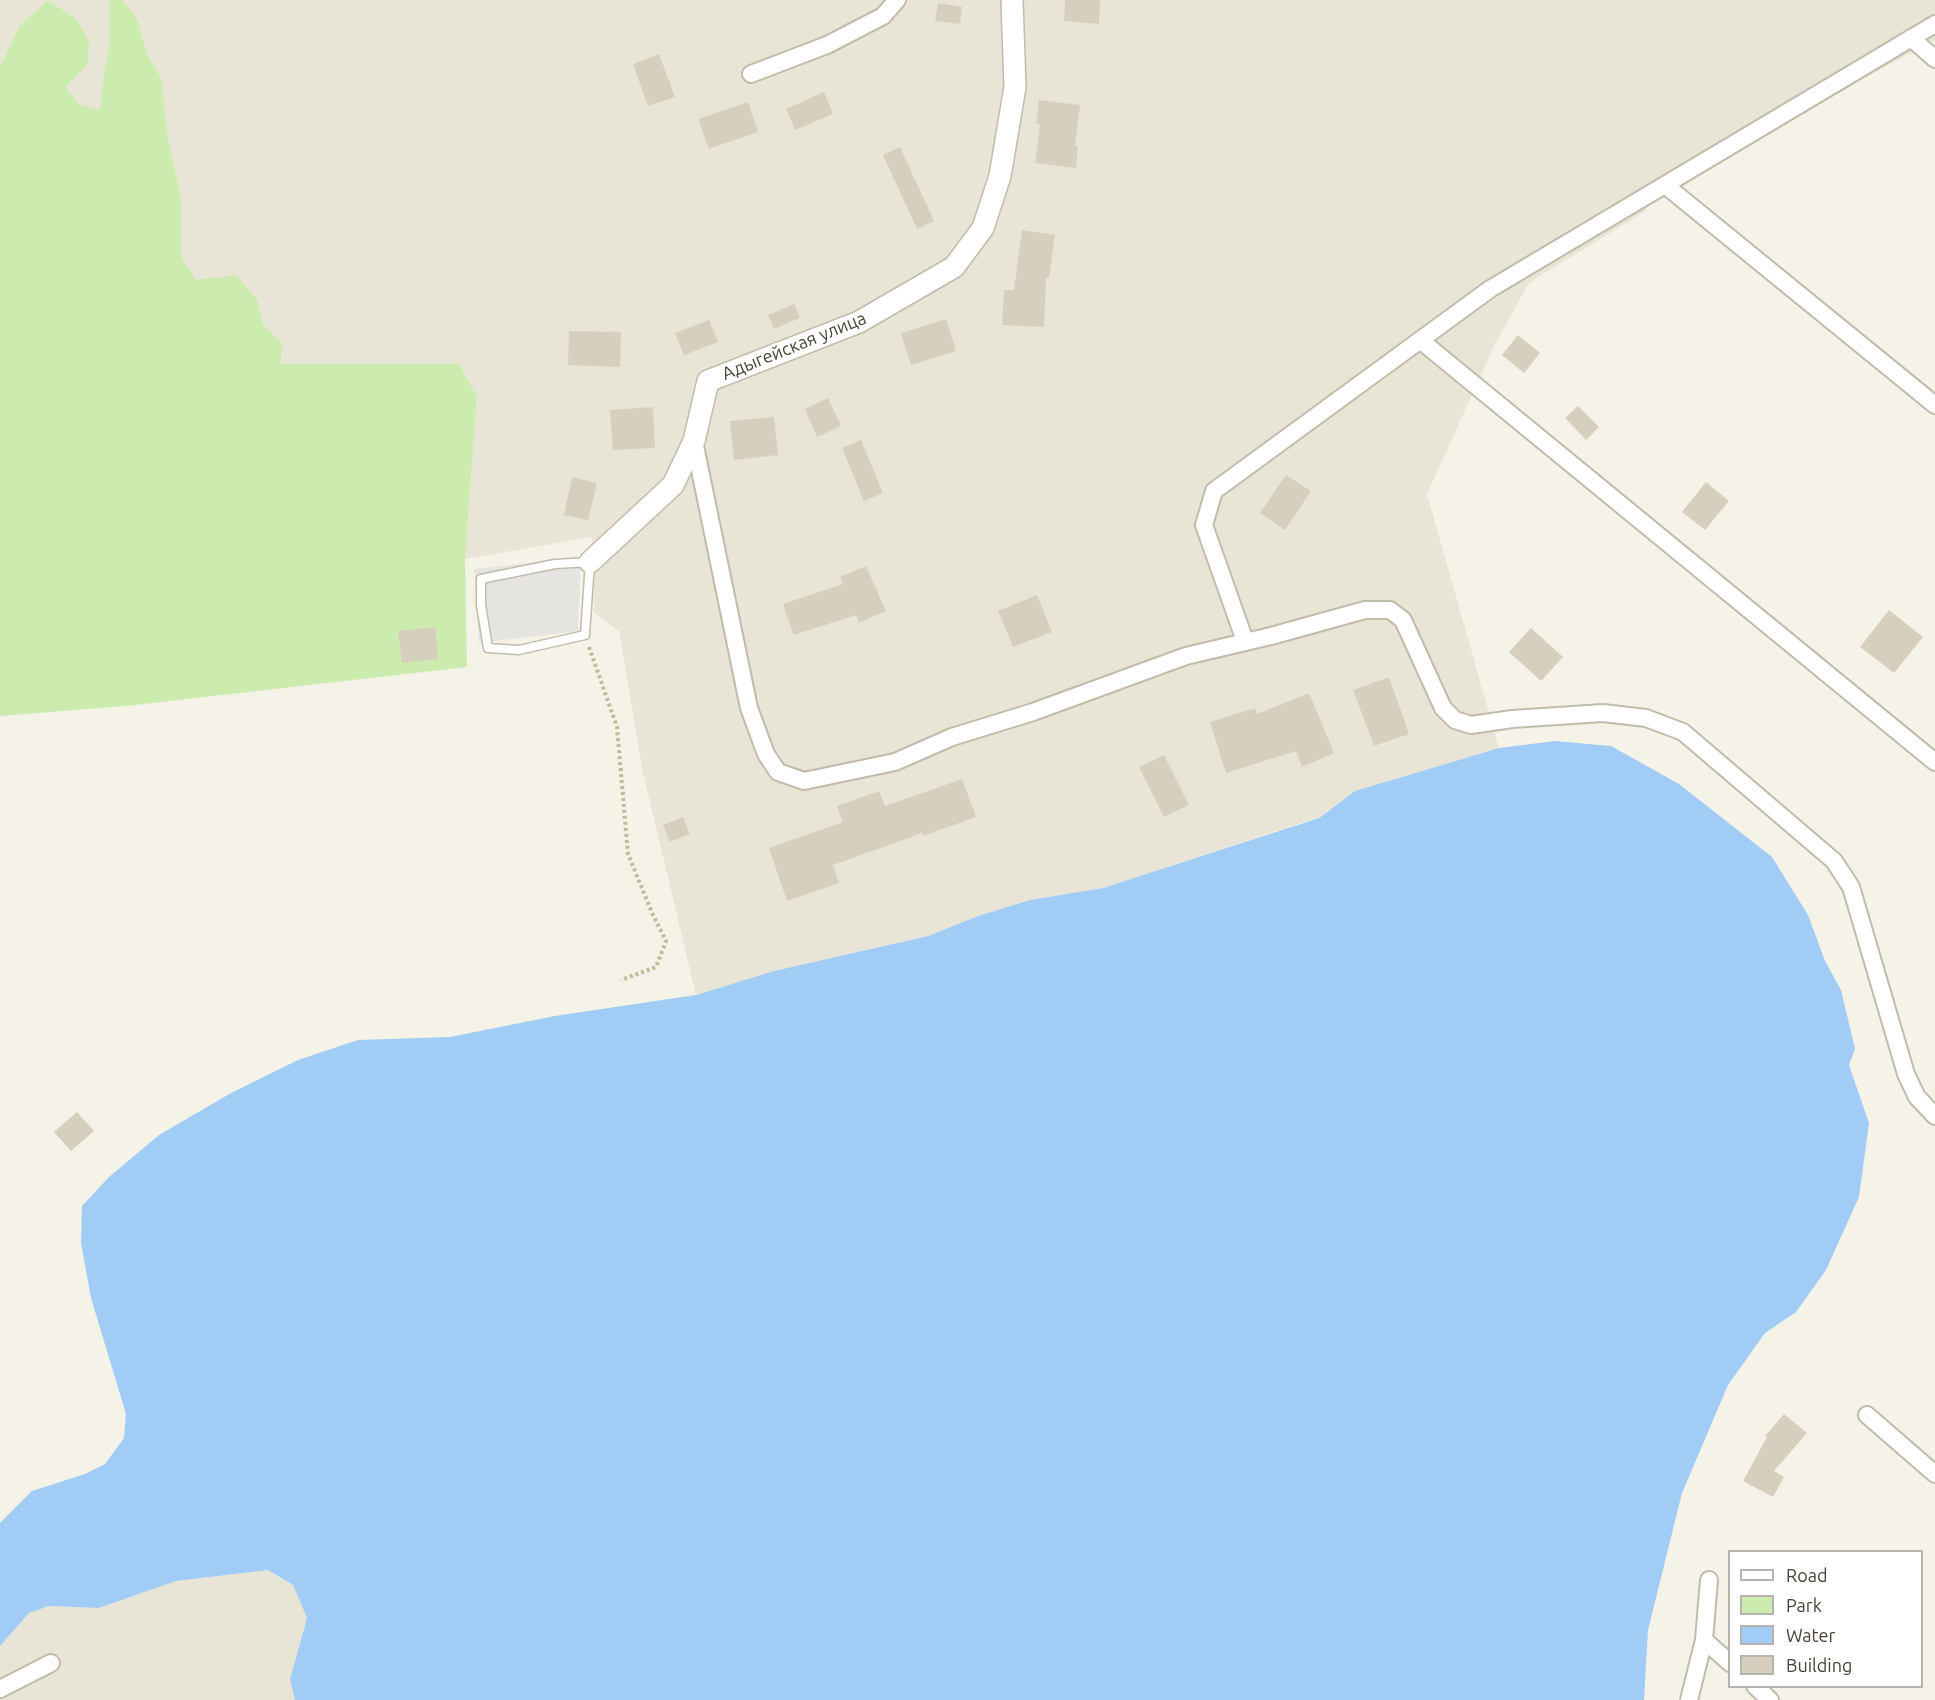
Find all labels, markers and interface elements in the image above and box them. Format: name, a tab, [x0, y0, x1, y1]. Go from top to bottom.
street label: Адыгейская улица	[719, 307, 869, 385]
legend	[1728, 1550, 1923, 1688]
text: Road	[1786, 1565, 1828, 1585]
text: Park	[1786, 1595, 1822, 1615]
text: Water	[1786, 1625, 1835, 1645]
text: Building	[1786, 1655, 1852, 1675]

